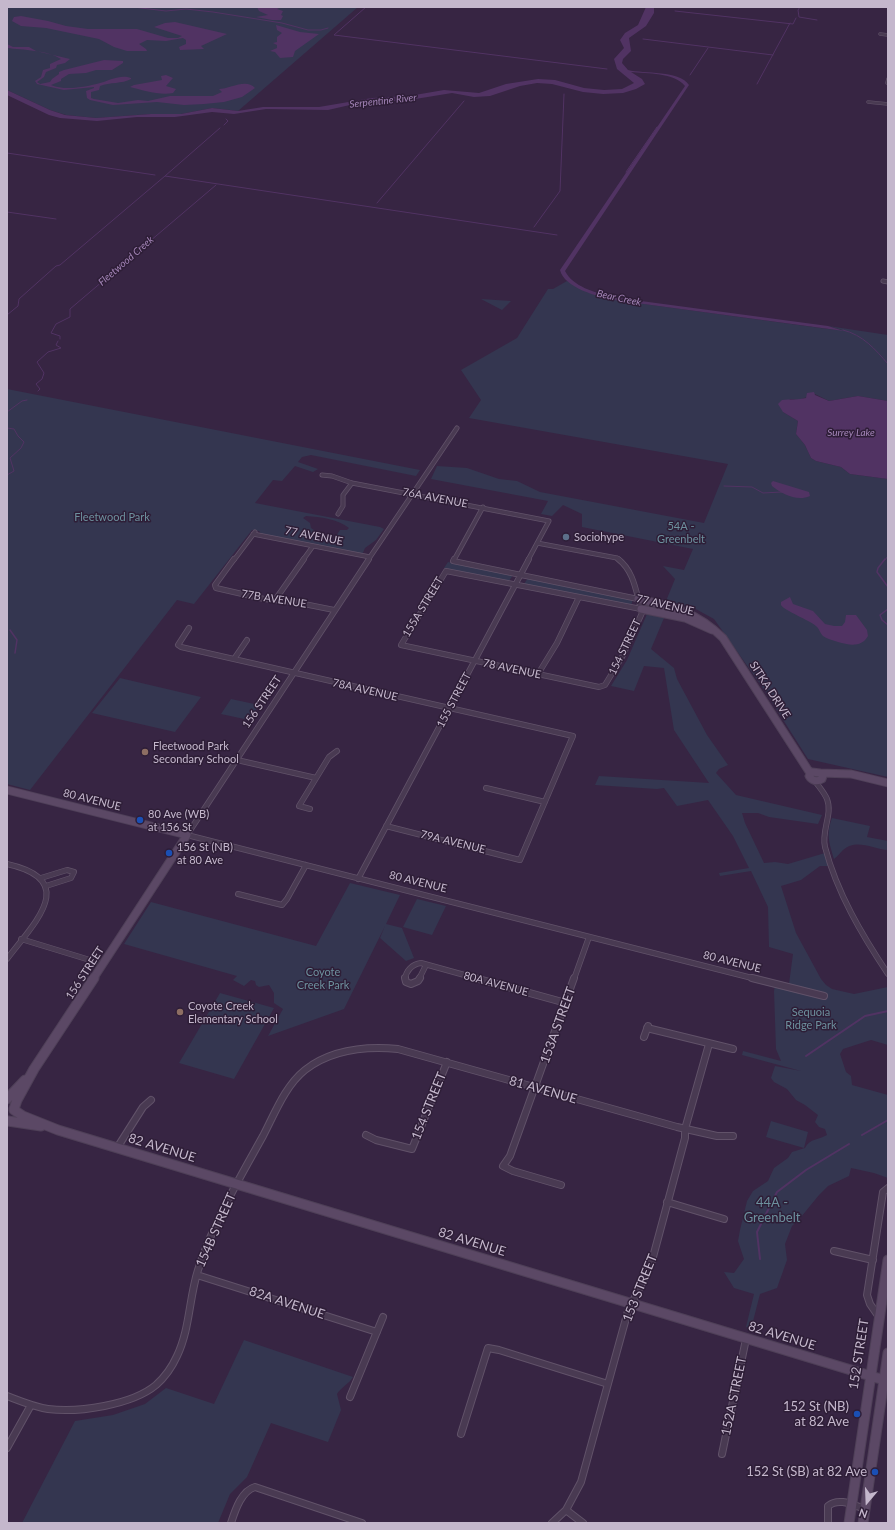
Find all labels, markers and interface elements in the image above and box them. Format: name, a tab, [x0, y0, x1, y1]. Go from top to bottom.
water label: Serpentine River	[349, 91, 417, 111]
water label: Fleetwood Creek	[96, 234, 156, 288]
water label: Bear Creek	[596, 287, 642, 309]
water label: Surrey Lake	[827, 427, 875, 439]
street label: 76A AVENUE	[401, 485, 469, 511]
park label: Fleetwood Park	[74, 510, 150, 524]
park label: 54A - Greenbelt	[657, 519, 705, 545]
street label: 77 AVENUE	[284, 524, 344, 548]
place label: Sociohype	[574, 530, 624, 544]
marker: Sociohype	[561, 532, 571, 542]
street label: 155A STREET	[400, 574, 446, 640]
street label: 77B AVENUE	[240, 587, 308, 611]
street label: 77 AVENUE	[635, 592, 695, 618]
street label: 154 STREET	[606, 617, 644, 677]
street label: 78 AVENUE	[482, 656, 542, 682]
street label: SITKA DRIVE	[747, 659, 793, 721]
street label: 155 STREET	[434, 670, 474, 730]
street label: 156 STREET	[240, 673, 284, 731]
street label: 78A AVENUE	[331, 676, 399, 704]
place label: Fleetwood Park Secondary School	[153, 739, 239, 765]
marker: Fleetwood Park Secondary School	[140, 747, 150, 757]
street label: 80 AVENUE	[62, 786, 122, 814]
place label: 80 Ave (WB) at 156 St	[148, 807, 209, 833]
marker: 80 Ave (WB) at 156 St	[135, 815, 145, 825]
street label: 79A AVENUE	[419, 828, 487, 856]
place label: 156 St (NB) at 80 Ave	[177, 840, 233, 866]
marker: 156 St (NB) at 80 Ave	[164, 848, 174, 858]
street label: 80 AVENUE	[388, 868, 448, 896]
street label: 156 STREET	[63, 944, 107, 1002]
street label: 80 AVENUE	[702, 948, 762, 976]
park label: Coyote Creek Park	[297, 965, 349, 991]
street label: 80A AVENUE	[462, 969, 530, 999]
street label: 153A STREET	[537, 985, 579, 1065]
place label: Coyote Creek Elementary School	[188, 999, 278, 1025]
park label: Sequoia Ridge Park	[785, 1005, 837, 1031]
marker: Coyote Creek Elementary School	[175, 1007, 185, 1017]
street label: 154 STREET	[408, 1070, 450, 1142]
street label: 81 AVENUE	[507, 1073, 579, 1107]
street label: 82 AVENUE	[126, 1130, 198, 1166]
street label: 154B STREET	[193, 1190, 239, 1270]
park label: 44A - Greenbelt	[744, 1195, 800, 1226]
street label: 82 AVENUE	[436, 1224, 508, 1260]
street label: 153 STREET	[619, 1252, 661, 1324]
street label: 82A AVENUE	[247, 1283, 327, 1323]
street label: 152 STREET	[846, 1317, 872, 1391]
street label: 82 AVENUE	[746, 1318, 818, 1354]
street label: 152A STREET	[718, 1355, 750, 1437]
place label: 152 St (NB) at 82 Ave	[783, 1399, 849, 1430]
marker: 152 St (NB) at 82 Ave	[852, 1409, 862, 1419]
place label: 152 St (SB) at 82 Ave	[746, 1464, 867, 1480]
marker: 152 St (SB) at 82 Ave	[870, 1467, 880, 1477]
north arrow	[847, 1482, 887, 1522]
text: N	[857, 1506, 869, 1521]

